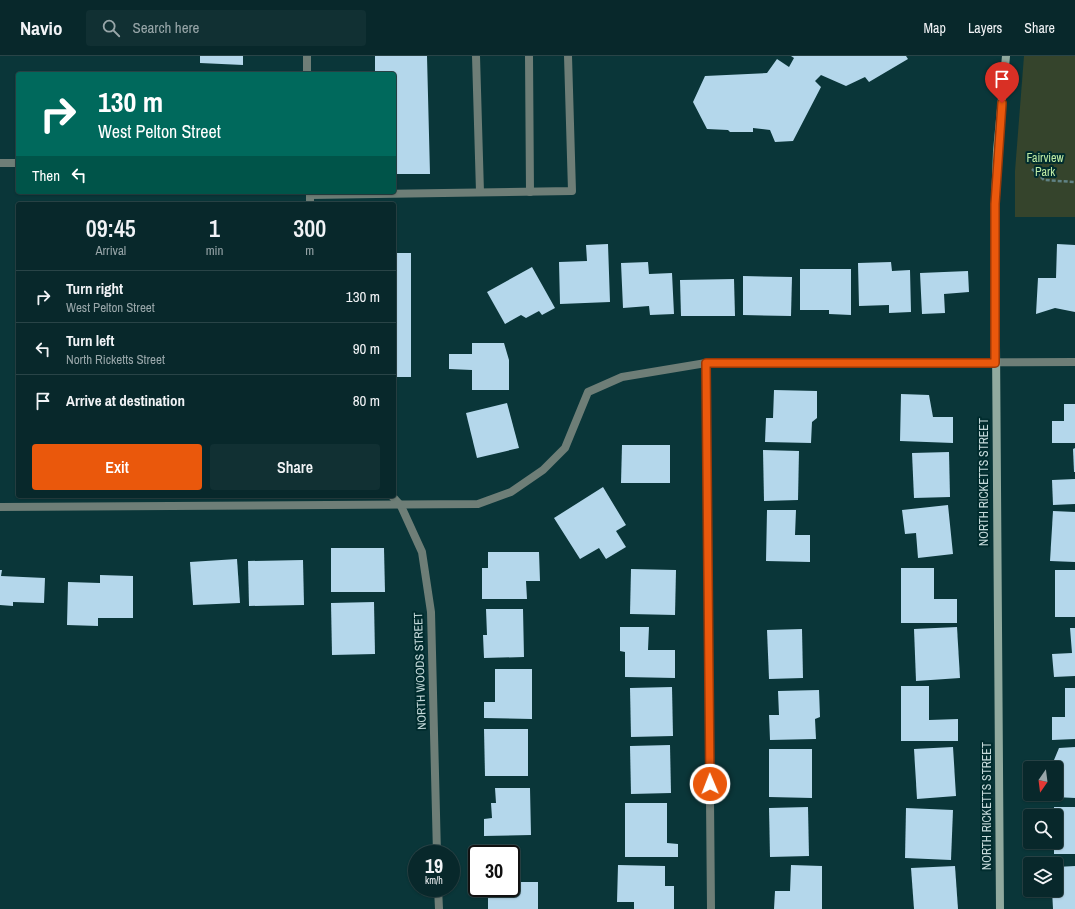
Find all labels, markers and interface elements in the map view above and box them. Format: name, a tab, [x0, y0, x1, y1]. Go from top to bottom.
search box	[86, 10, 366, 46]
text: Navio	[20, 15, 62, 41]
icon: search	[100, 17, 122, 39]
text: Search here	[132, 17, 199, 38]
text: Map	[924, 19, 946, 37]
text: Layers	[968, 19, 1002, 37]
text: Share	[1024, 19, 1055, 37]
pin	[985, 62, 1019, 103]
icon: arrive	[991, 68, 1013, 90]
text: 130 m	[98, 83, 163, 121]
icon: right	[32, 88, 84, 140]
text: West Pelton Street	[98, 119, 221, 144]
park label: Fairview Park	[1026, 150, 1065, 180]
icon: left	[68, 164, 90, 186]
text: Then	[32, 165, 60, 186]
text: 09:45	[86, 212, 136, 244]
text: 1	[209, 212, 220, 244]
text: 300	[293, 212, 326, 244]
text: Arrival	[95, 242, 126, 259]
text: min	[206, 242, 223, 259]
text: m	[305, 242, 314, 259]
text: Turn right	[66, 278, 123, 299]
icon: right	[32, 286, 54, 308]
text: 130 m	[346, 286, 380, 307]
text: West Pelton Street	[66, 299, 155, 316]
text: Turn left	[66, 330, 114, 351]
icon: left	[32, 338, 54, 360]
text: 90 m	[353, 338, 380, 359]
text: North Ricketts Street	[66, 351, 165, 368]
icon: arrive	[32, 390, 54, 412]
text: Arrive at destination	[66, 390, 185, 411]
text: 80 m	[353, 390, 380, 411]
street label: NORTH RICKETTS STREET	[976, 418, 992, 546]
button: Exit	[32, 444, 202, 490]
button: Share	[210, 444, 380, 490]
street label: NORTH WOODS STREET	[410, 612, 430, 730]
street label: NORTH RICKETTS STREET	[979, 742, 995, 870]
north arrow	[1023, 761, 1063, 801]
map controls	[1023, 761, 1063, 897]
position arrow	[689, 763, 731, 805]
button: search	[1023, 809, 1063, 849]
speed limit sign: 30	[468, 845, 520, 897]
text: 19	[425, 852, 443, 879]
button: layers	[1023, 857, 1063, 897]
text: km/h	[425, 874, 443, 887]

